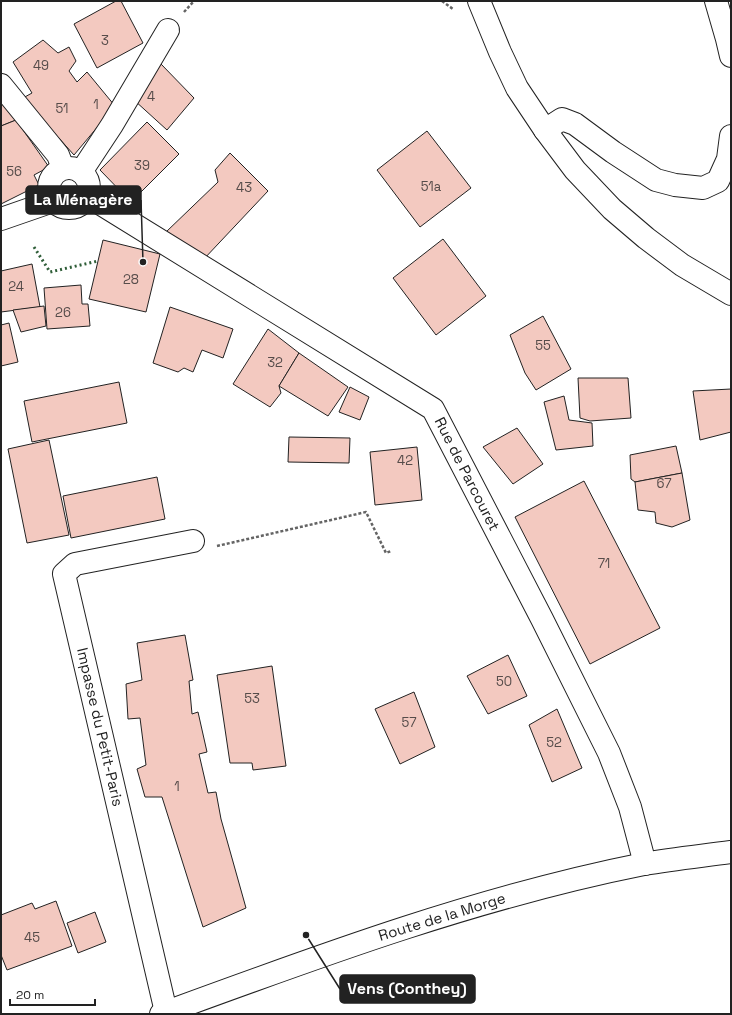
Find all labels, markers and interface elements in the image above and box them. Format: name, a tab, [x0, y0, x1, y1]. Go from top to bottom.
house number: 3	[101, 32, 109, 49]
house number: 49	[33, 57, 49, 74]
house number: 4	[147, 88, 155, 105]
house number: 1	[93, 96, 99, 113]
house number: 51	[55, 100, 69, 117]
house number: 39	[134, 157, 150, 174]
house number: 56	[6, 163, 22, 180]
house number: 51a	[421, 178, 442, 195]
house number: 43	[236, 179, 252, 196]
callout: La Ménagère	[26, 186, 141, 214]
text: La Ménagère	[34, 189, 133, 210]
house number: 28	[123, 271, 139, 288]
house number: 24	[8, 278, 24, 295]
house number: 26	[55, 304, 71, 321]
house number: 55	[535, 337, 551, 354]
house number: 32	[267, 354, 283, 371]
street label: Rue de Parcouret	[431, 414, 504, 534]
house number: 42	[397, 452, 413, 469]
house number: 67	[656, 475, 672, 492]
house number: 71	[598, 555, 610, 572]
street label: Impasse du Petit-Paris	[73, 646, 128, 808]
house number: 50	[496, 673, 512, 690]
house number: 53	[244, 690, 260, 707]
house number: 57	[402, 714, 416, 731]
house number: 52	[546, 734, 562, 751]
house number: 1	[174, 778, 180, 795]
street label: Route de la Morge	[376, 888, 508, 945]
house number: 45	[24, 929, 40, 946]
callout: Vens (Conthey)	[340, 975, 475, 1003]
text: Vens (Conthey)	[347, 978, 467, 999]
scale bar	[10, 981, 95, 1007]
text: 20 m	[16, 987, 44, 1003]

